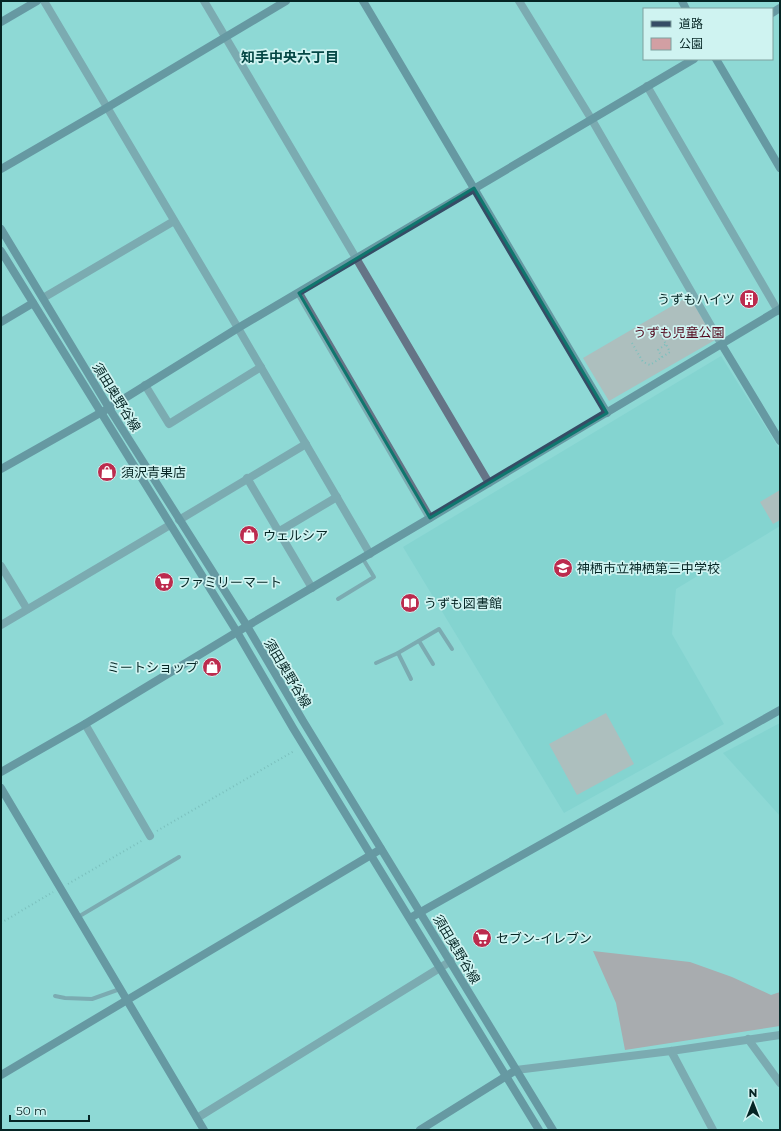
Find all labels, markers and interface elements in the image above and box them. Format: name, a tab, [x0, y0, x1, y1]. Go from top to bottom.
legend	[643, 8, 773, 60]
text: 道路	[679, 16, 703, 31]
text: 公園	[679, 36, 703, 51]
district label: 知手中央六丁目	[241, 48, 339, 66]
building icon: うずもハイツ	[738, 288, 760, 310]
place label: うずもハイツ	[657, 291, 735, 307]
park label: うずも児童公園	[633, 324, 725, 340]
street label: 須田奥野谷線	[90, 360, 144, 434]
shop icon: 須沢青果店	[96, 461, 118, 483]
place label: 須沢青果店	[121, 464, 186, 480]
shop icon: ウェルシア	[238, 524, 260, 546]
place label: ウェルシア	[263, 527, 328, 543]
school or university icon: 神栖市立神栖第三中学校	[552, 557, 574, 579]
place label: 神栖市立神栖第三中学校	[577, 560, 720, 576]
supermarket icon: ファミリーマート	[153, 571, 175, 593]
place label: ファミリーマート	[178, 574, 282, 590]
library icon: うずも図書館	[399, 592, 421, 614]
place label: うずも図書館	[424, 595, 502, 611]
street label: 須田奥野谷線	[261, 635, 315, 711]
shop icon: ミートショップ	[201, 656, 223, 678]
place label: ミートショップ	[107, 659, 198, 675]
street label: 須田奥野谷線	[430, 911, 484, 987]
supermarket icon: セブン-イレブン	[471, 927, 493, 949]
place label: セブン-イレブン	[496, 930, 592, 946]
north arrow	[733, 1083, 773, 1123]
text: N	[749, 1086, 757, 1100]
scale bar	[10, 1097, 89, 1123]
text: 50 m	[16, 1103, 47, 1118]

